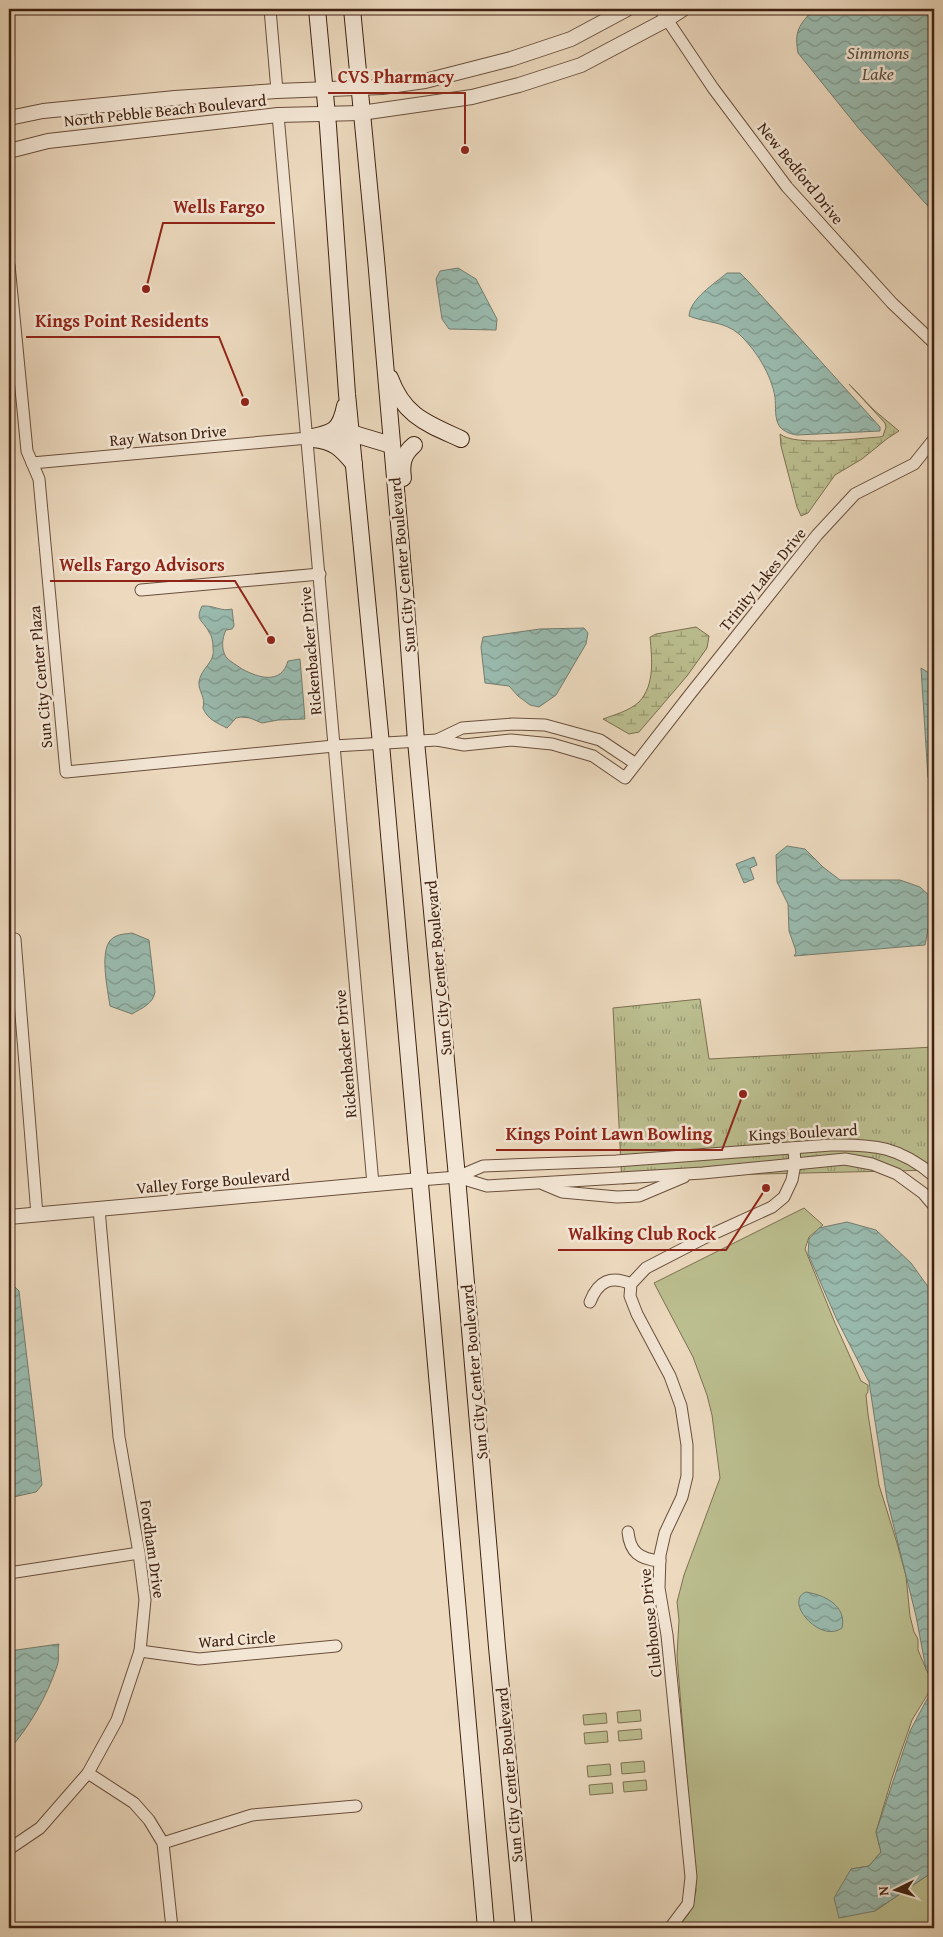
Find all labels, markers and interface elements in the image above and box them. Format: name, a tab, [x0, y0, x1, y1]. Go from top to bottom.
water label: Simmons Lake	[847, 39, 910, 87]
callout: CVS Pharmacy	[328, 60, 465, 93]
text: CVS Pharmacy	[338, 63, 455, 90]
street label: North Pebble Beach Boulevard	[63, 87, 268, 133]
street label: New Bedford Drive	[752, 117, 850, 229]
callout: Wells Fargo	[163, 190, 275, 223]
text: Wells Fargo	[173, 193, 265, 220]
callout: Kings Point Residents	[26, 304, 219, 337]
text: Kings Point Residents	[35, 307, 209, 334]
street label: Ray Watson Drive	[108, 418, 228, 452]
street label: Sun City Center Boulevard	[382, 476, 422, 654]
street label: Trinity Lakes Drive	[713, 522, 811, 636]
callout: Wells Fargo Advisors	[50, 548, 235, 581]
text: Wells Fargo Advisors	[59, 551, 225, 578]
street label: Rickenbacker Drive	[292, 586, 328, 716]
street label: Sun City Center Plaza	[22, 604, 58, 749]
street label: Sun City Center Boulevard	[418, 879, 458, 1057]
street label: Rickenbacker Drive	[327, 989, 363, 1119]
callout: Kings Point Lawn Bowling	[496, 1117, 722, 1150]
street label: Kings Boulevard	[748, 1117, 858, 1147]
text: Kings Point Lawn Bowling	[506, 1120, 713, 1147]
street label: Valley Forge Boulevard	[135, 1162, 291, 1200]
callout: Walking Club Rock	[558, 1217, 726, 1250]
text: Walking Club Rock	[568, 1220, 717, 1247]
street label: Sun City Center Boulevard	[454, 1283, 494, 1461]
street label: Fordham Drive	[134, 1498, 172, 1600]
street label: Clubhouse Drive	[632, 1567, 668, 1679]
street label: Ward Circle	[198, 1624, 276, 1654]
street label: Sun City Center Boulevard	[489, 1686, 529, 1864]
north arrow	[870, 1864, 920, 1914]
text: N	[873, 1885, 893, 1897]

